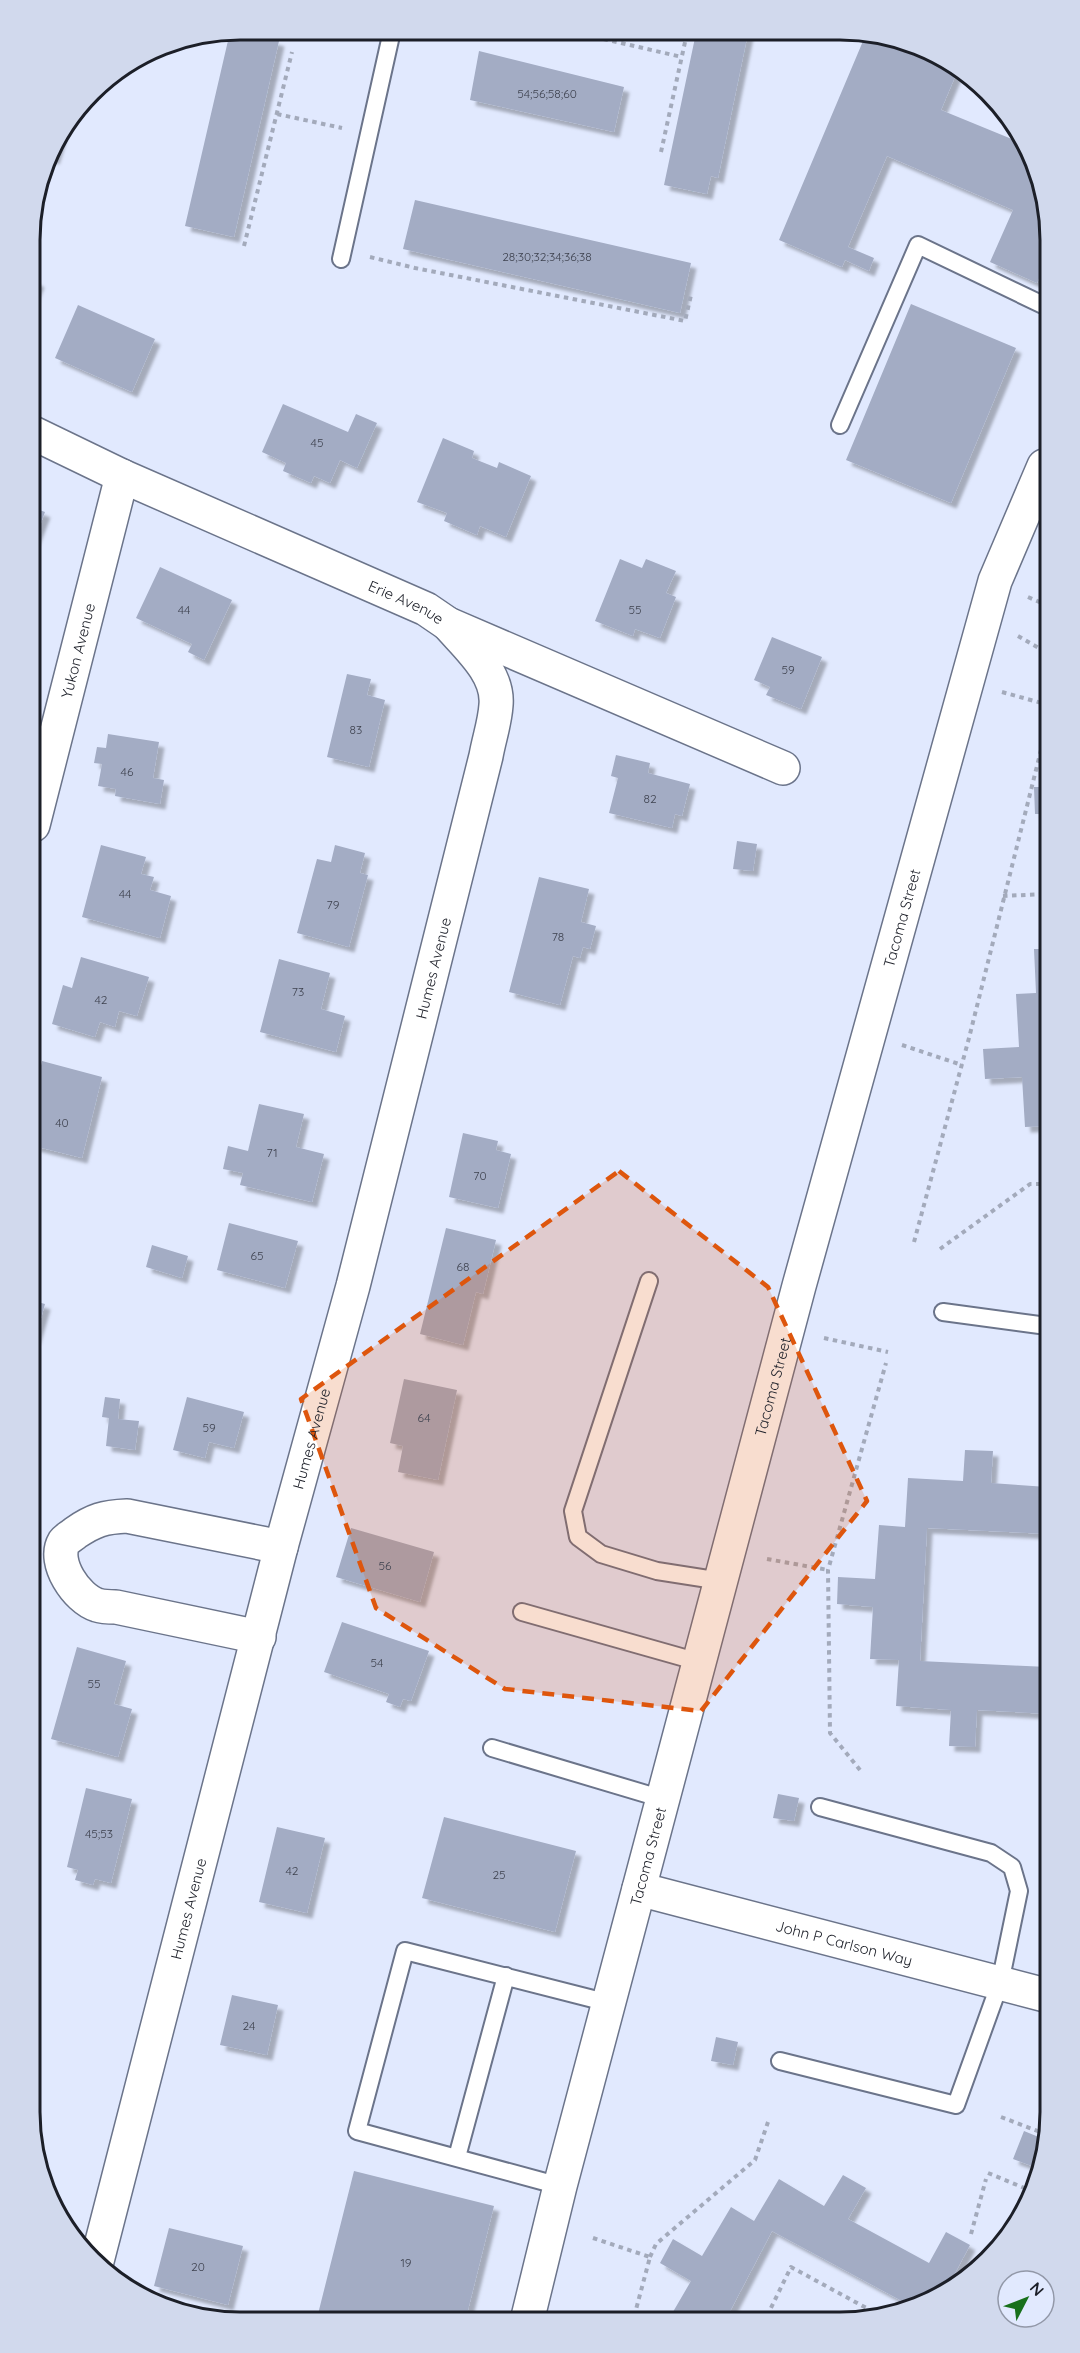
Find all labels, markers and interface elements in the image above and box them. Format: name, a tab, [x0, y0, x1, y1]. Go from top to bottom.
house number: 54;56;58;60	[517, 86, 577, 101]
house number: 28;30;32;34;36;38	[502, 249, 592, 264]
house number: 45	[311, 435, 323, 450]
street label: Erie Avenue	[366, 576, 448, 628]
street label: Yukon Avenue	[56, 601, 99, 700]
house number: 44	[178, 602, 190, 617]
house number: 55	[628, 602, 642, 617]
house number: 59	[781, 662, 795, 677]
house number: 83	[350, 722, 362, 737]
house number: 46	[121, 764, 134, 779]
house number: 82	[643, 791, 657, 806]
street label: Tacoma Street	[879, 867, 924, 969]
house number: 44	[119, 886, 131, 901]
house number: 79	[327, 897, 340, 912]
street label: Humes Avenue	[411, 915, 455, 1021]
house number: 78	[552, 929, 564, 944]
house number: 73	[292, 984, 304, 999]
house number: 42	[95, 992, 108, 1007]
house number: 40	[55, 1115, 69, 1130]
house number: 71	[266, 1145, 278, 1160]
house number: 70	[473, 1168, 487, 1183]
house number: 65	[251, 1248, 264, 1263]
house number: 68	[457, 1259, 469, 1274]
street label: Tacoma Street	[750, 1335, 794, 1438]
street label: Humes Avenue	[288, 1386, 334, 1491]
house number: 64	[418, 1410, 430, 1425]
house number: 59	[202, 1420, 216, 1435]
house number: 56	[379, 1558, 392, 1573]
house number: 54	[371, 1655, 383, 1670]
house number: 55	[87, 1676, 101, 1691]
street label: Tacoma Street	[625, 1805, 670, 1908]
house number: 45;53	[85, 1826, 113, 1841]
street label: Humes Avenue	[166, 1856, 210, 1961]
house number: 42	[286, 1863, 299, 1878]
house number: 25	[492, 1867, 506, 1882]
street label: John P Carlson Way	[774, 1916, 915, 1970]
house number: 24	[243, 2018, 255, 2033]
house number: 19	[400, 2255, 412, 2270]
house number: 20	[191, 2259, 205, 2274]
north arrow	[996, 2269, 1056, 2329]
text: N	[1026, 2278, 1049, 2300]

